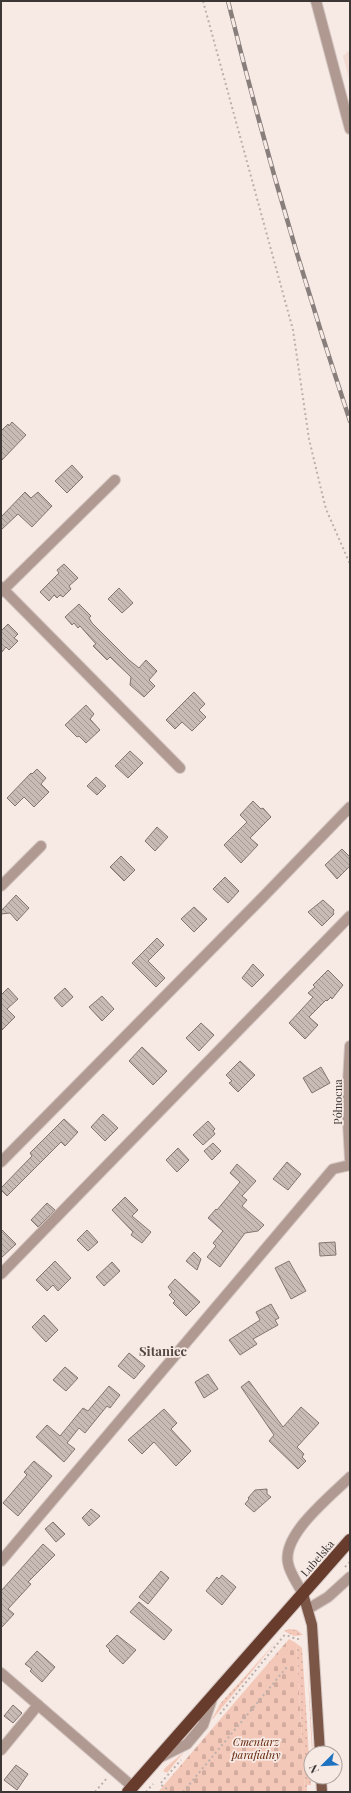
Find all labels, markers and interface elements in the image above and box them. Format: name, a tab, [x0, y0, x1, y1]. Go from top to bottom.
street label: Północna	[330, 1079, 345, 1125]
district label: Sitaniec	[139, 1342, 188, 1359]
street label: Lubelska	[297, 1536, 337, 1580]
park label: Cmentarz parafialny	[231, 1734, 281, 1762]
north arrow	[303, 1745, 343, 1785]
text: N	[305, 1763, 322, 1776]

